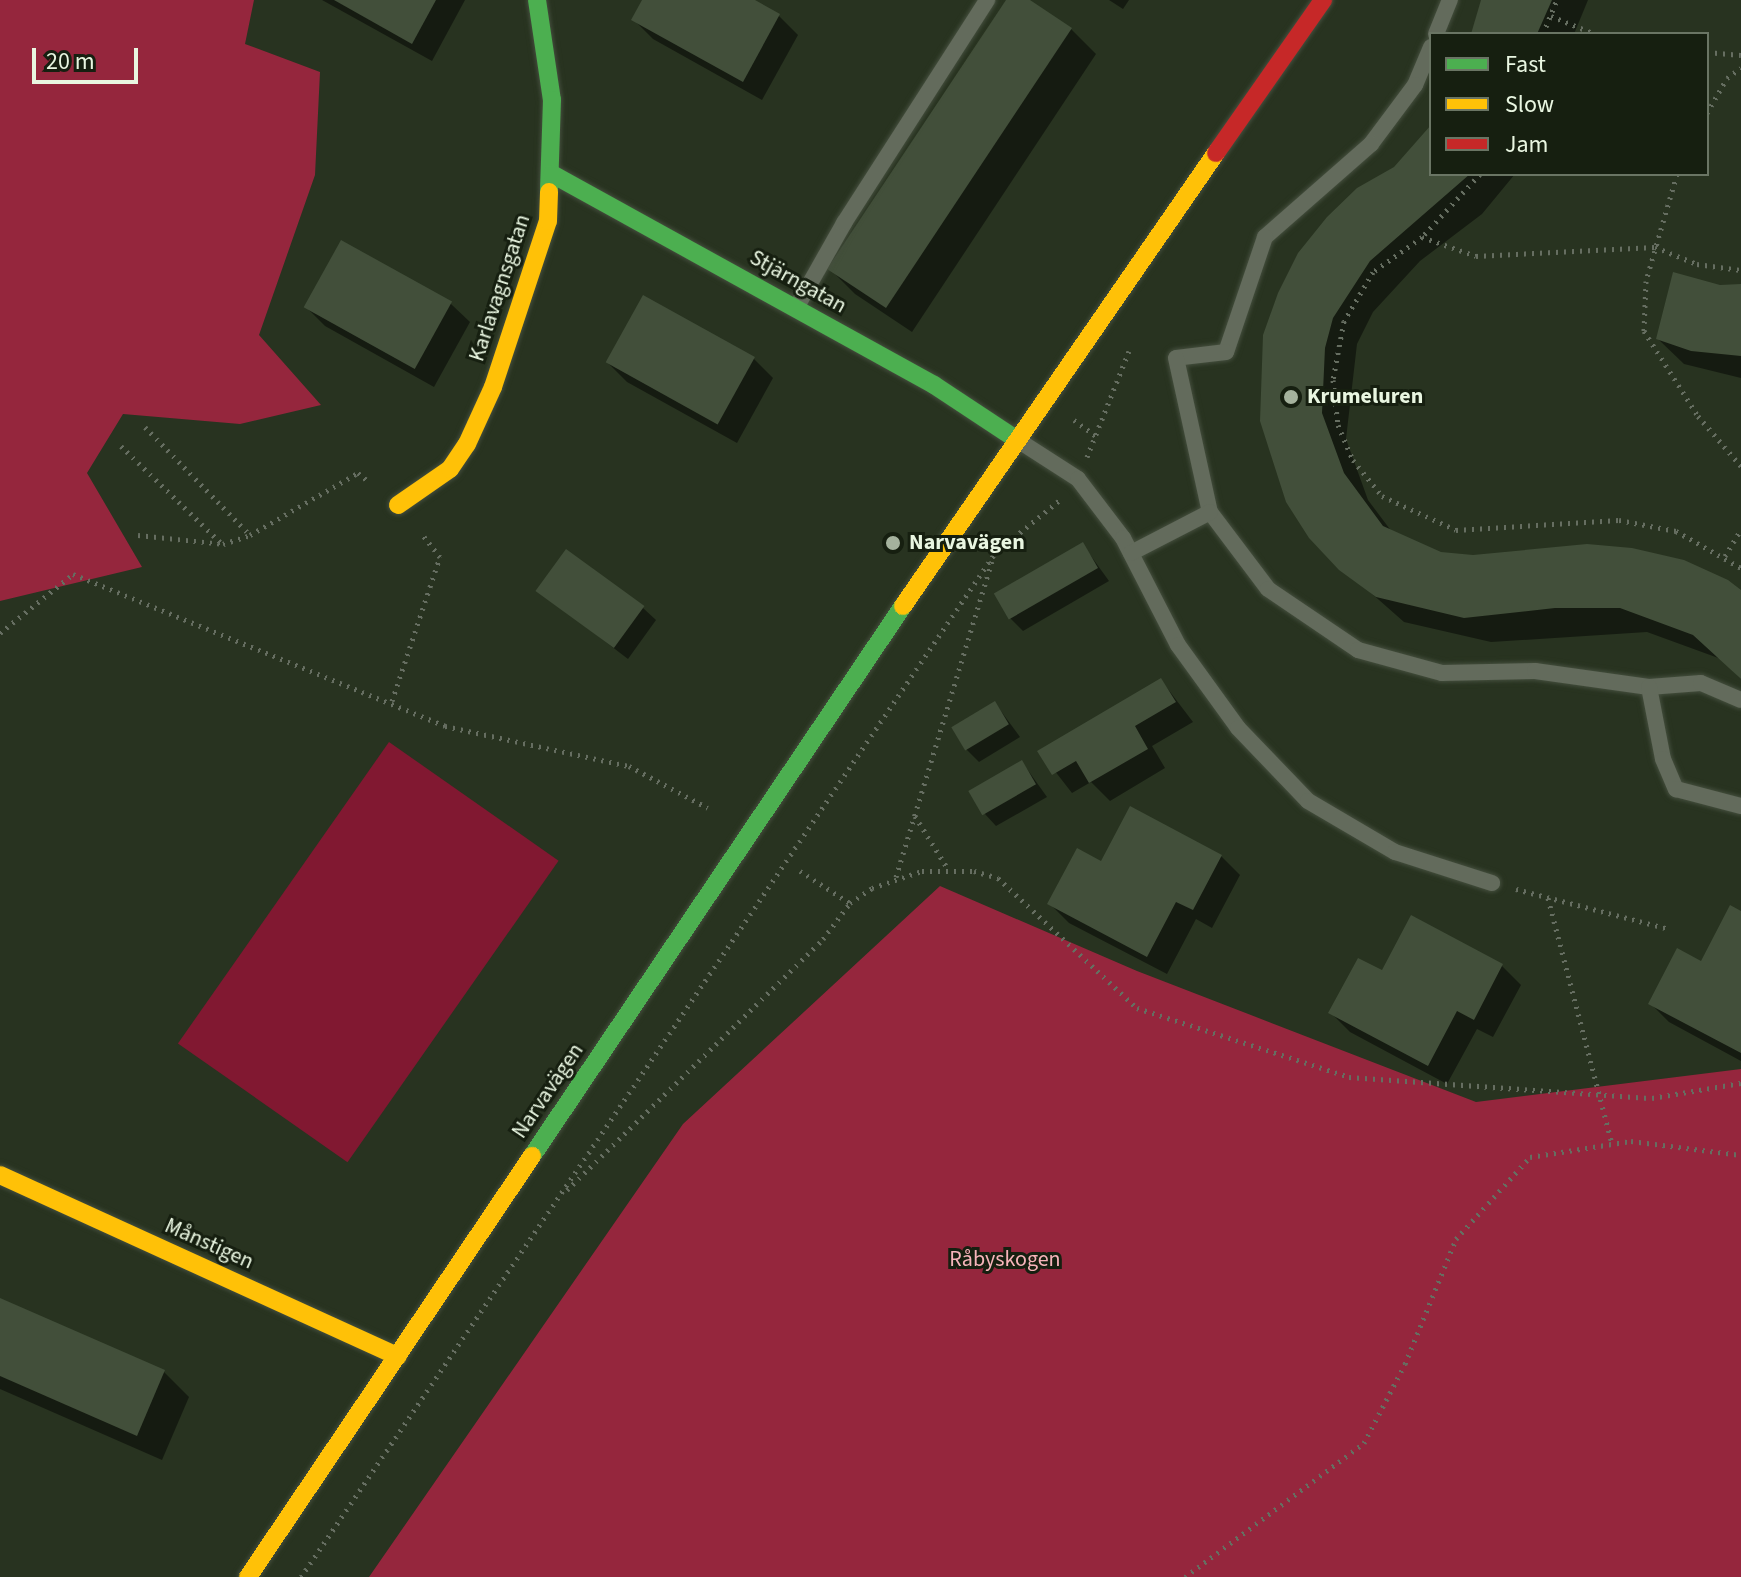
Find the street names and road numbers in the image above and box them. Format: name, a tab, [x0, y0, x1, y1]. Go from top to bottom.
street label: Karlavagnsgatan	[464, 211, 536, 365]
street label: Stjärngatan	[745, 245, 851, 319]
street label: Narvavägen	[507, 1038, 589, 1144]
street label: Månstigen	[160, 1213, 258, 1275]

